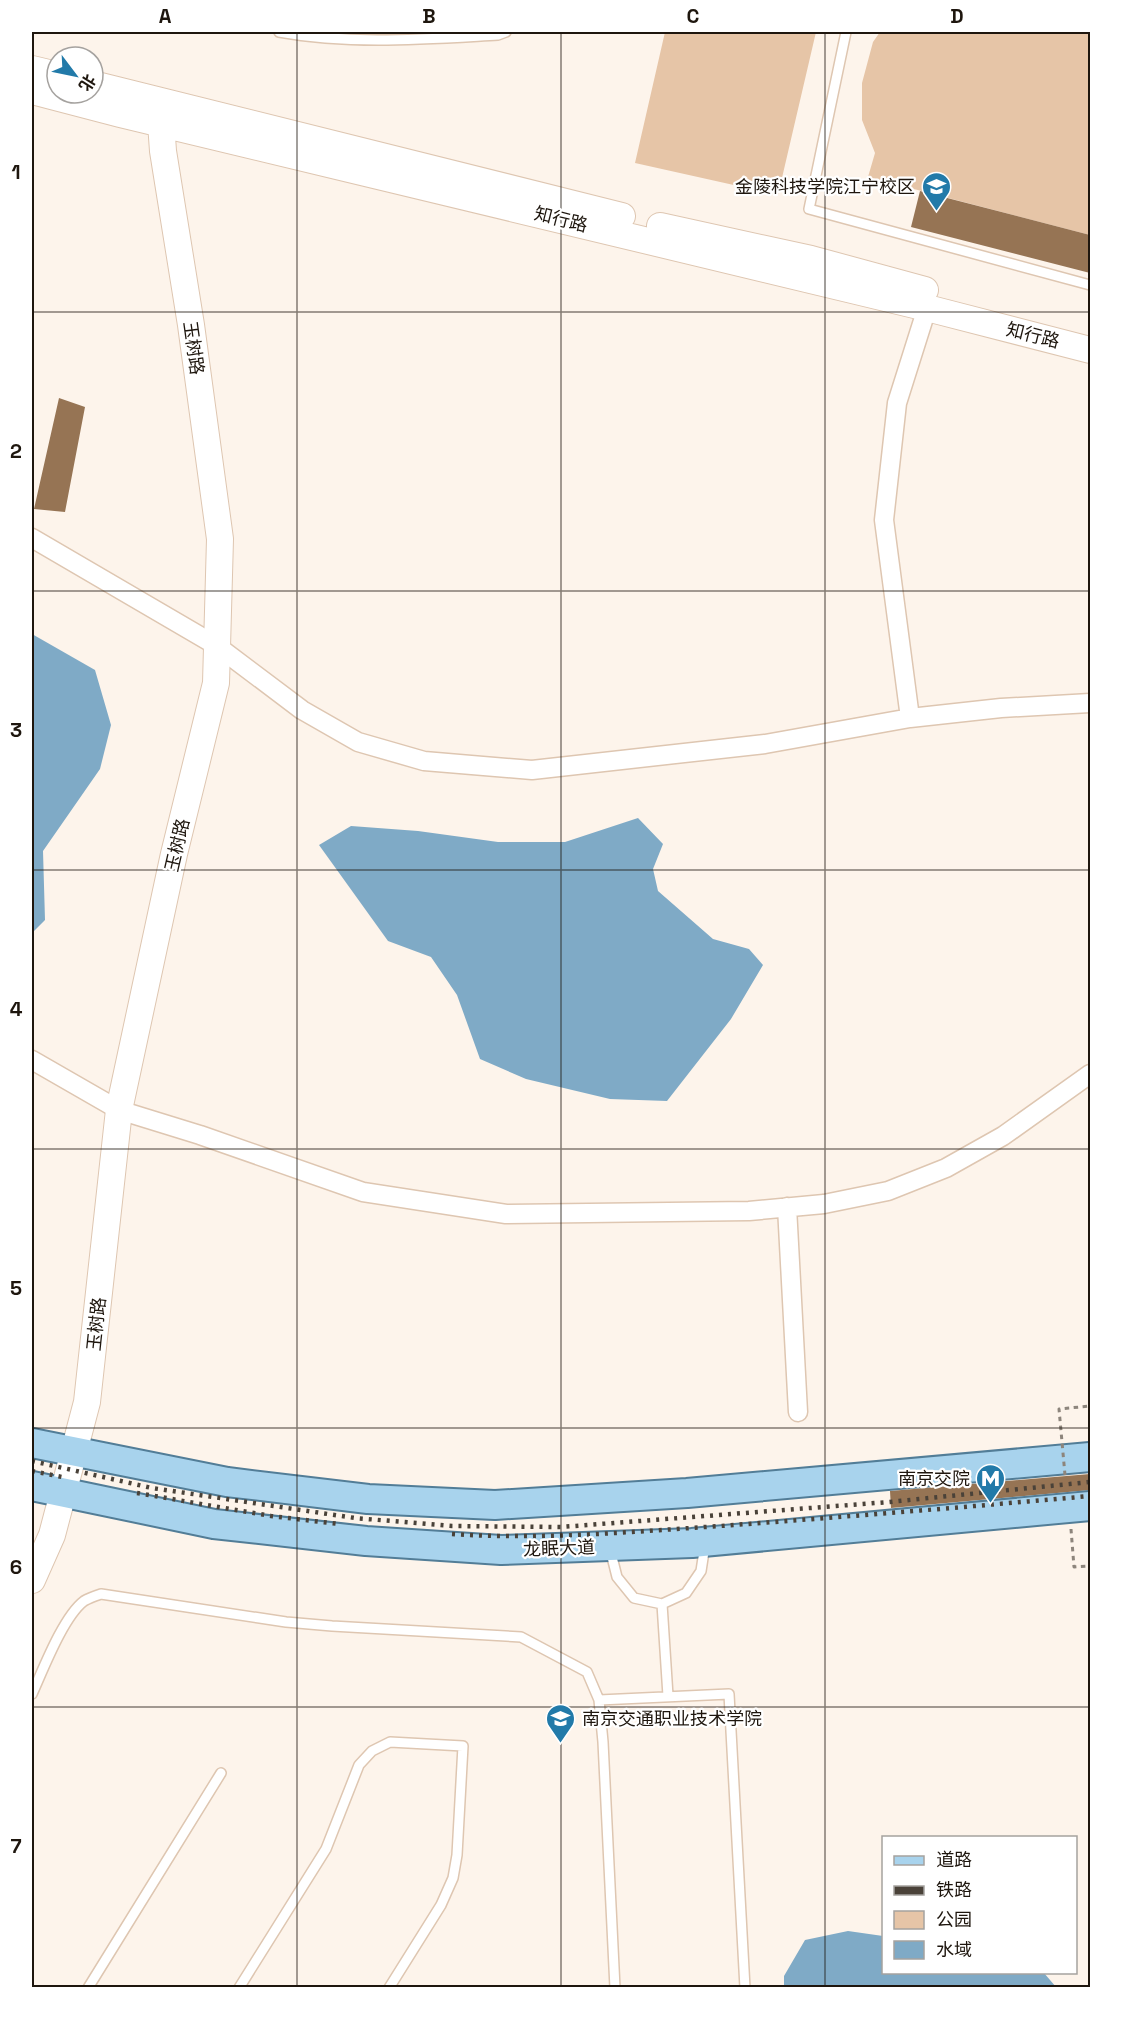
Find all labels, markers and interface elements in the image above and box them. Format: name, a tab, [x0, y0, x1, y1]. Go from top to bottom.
text: A	[159, 3, 172, 29]
text: B	[422, 3, 436, 29]
text: C	[687, 3, 700, 29]
text: D	[950, 3, 964, 29]
north arrow	[45, 45, 105, 105]
text: 北	[74, 70, 100, 95]
text: 1	[11, 159, 21, 185]
school or university icon: 金陵科技学院江宁校区	[920, 170, 952, 212]
place label: 金陵科技学院江宁校区	[735, 175, 915, 198]
street label: 知行路	[532, 201, 590, 237]
street label: 知行路	[1004, 317, 1062, 353]
street label: 玉树路	[179, 320, 209, 376]
text: 2	[10, 438, 22, 464]
text: 3	[10, 717, 22, 743]
street label: 玉树路	[160, 816, 194, 874]
text: 4	[10, 996, 23, 1022]
text: 5	[10, 1275, 22, 1301]
street label: 玉树路	[82, 1296, 110, 1352]
metro station icon: 南京交院	[975, 1462, 1007, 1504]
place label: 南京交院	[898, 1467, 970, 1490]
street label: 龙眠大道	[523, 1535, 595, 1561]
text: 6	[10, 1554, 22, 1580]
school or university icon: 南京交通职业技术学院	[545, 1702, 577, 1744]
place label: 南京交通职业技术学院	[582, 1707, 762, 1730]
text: 7	[10, 1833, 22, 1859]
legend	[882, 1836, 1077, 1974]
text: 道路	[936, 1848, 972, 1871]
text: 铁路	[936, 1878, 972, 1901]
text: 公园	[936, 1908, 972, 1931]
text: 水域	[936, 1938, 972, 1961]

